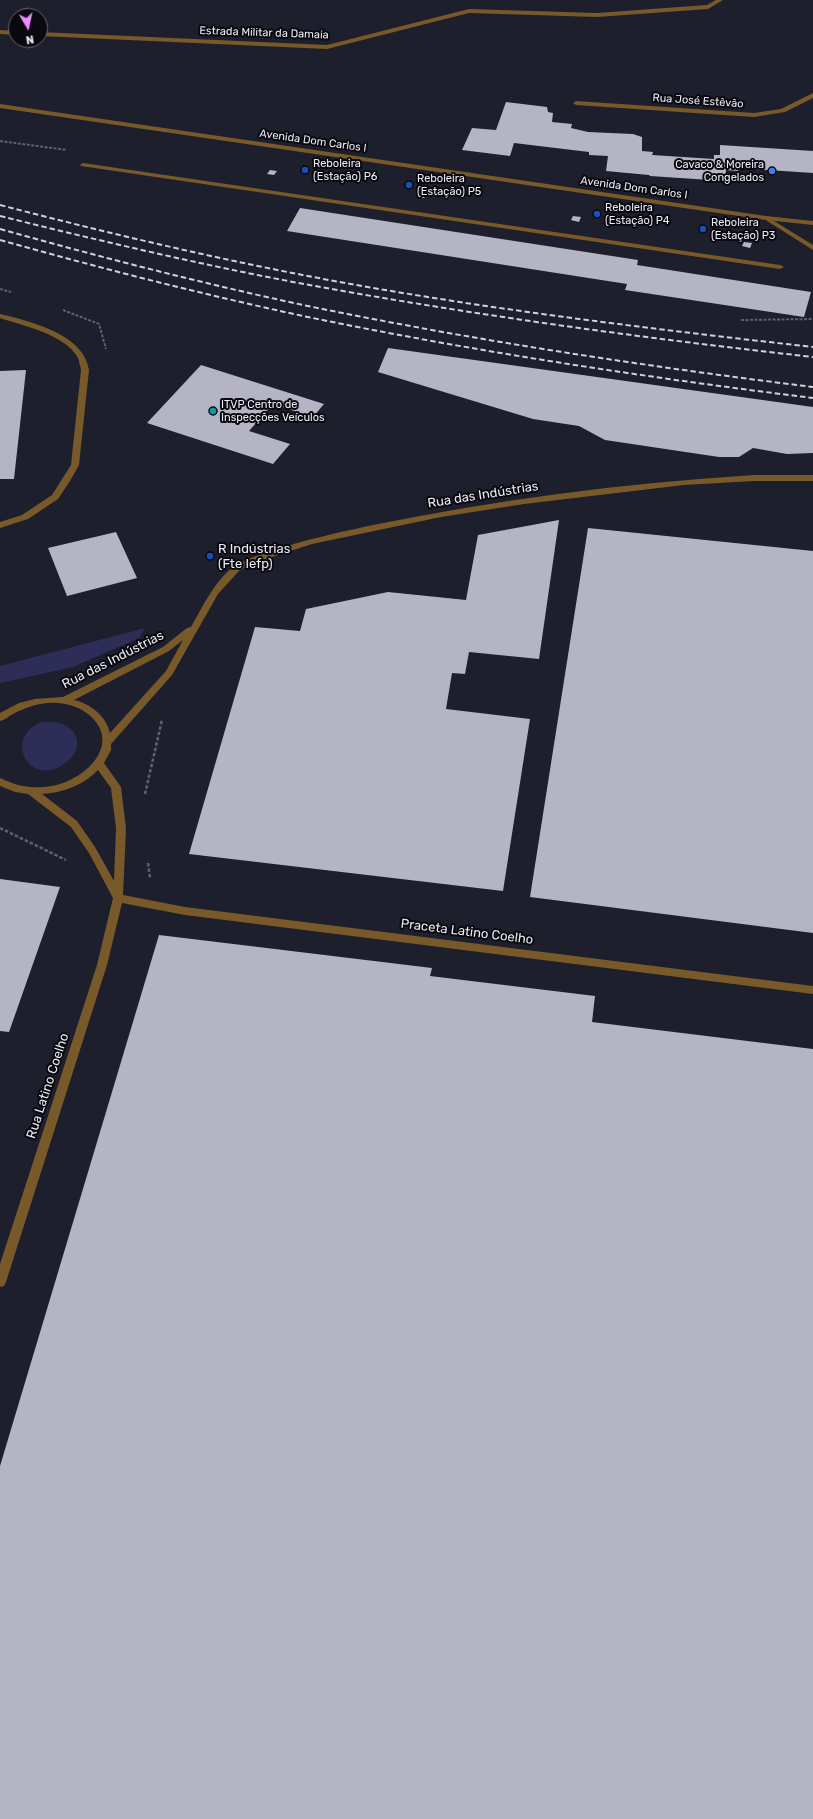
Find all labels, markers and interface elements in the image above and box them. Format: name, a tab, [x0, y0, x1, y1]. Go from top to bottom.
north arrow	[8, 8, 48, 48]
street label: Estrada Militar da Damaia	[199, 24, 329, 42]
text: N	[25, 32, 35, 46]
street label: Rua José Estêvão	[652, 91, 744, 111]
street label: Avenida Dom Carlos I	[259, 127, 367, 155]
place label: Reboleira (Estação) P6	[313, 157, 377, 183]
place label: Cavaco & Moreira Congelados	[675, 158, 764, 184]
marker: Reboleira (Estação) P6	[300, 165, 310, 175]
marker: Cavaco & Moreira Congelados	[767, 166, 777, 176]
place label: Reboleira (Estação) P5	[417, 172, 481, 198]
street label: Avenida Dom Carlos I	[580, 174, 688, 202]
marker: Reboleira (Estação) P5	[404, 180, 414, 190]
place label: Reboleira (Estação) P4	[605, 201, 669, 227]
marker: Reboleira (Estação) P4	[592, 209, 602, 219]
place label: Reboleira (Estação) P3	[711, 216, 775, 242]
marker: Reboleira (Estação) P3	[698, 224, 708, 234]
place label: ITVP Centro de Inspecções Veículos	[221, 398, 325, 424]
marker: ITVP Centro de Inspecções Veículos	[208, 406, 218, 416]
street label: Rua das Indústrias	[426, 479, 540, 511]
place label: R Indústrias (Fte Iefp)	[218, 541, 290, 572]
marker: R Indústrias (Fte Iefp)	[205, 551, 215, 561]
street label: Rua das Indústrias	[60, 628, 166, 692]
street label: Praceta Latino Coelho	[400, 916, 534, 948]
street label: Rua Latino Coelho	[24, 1031, 72, 1141]

